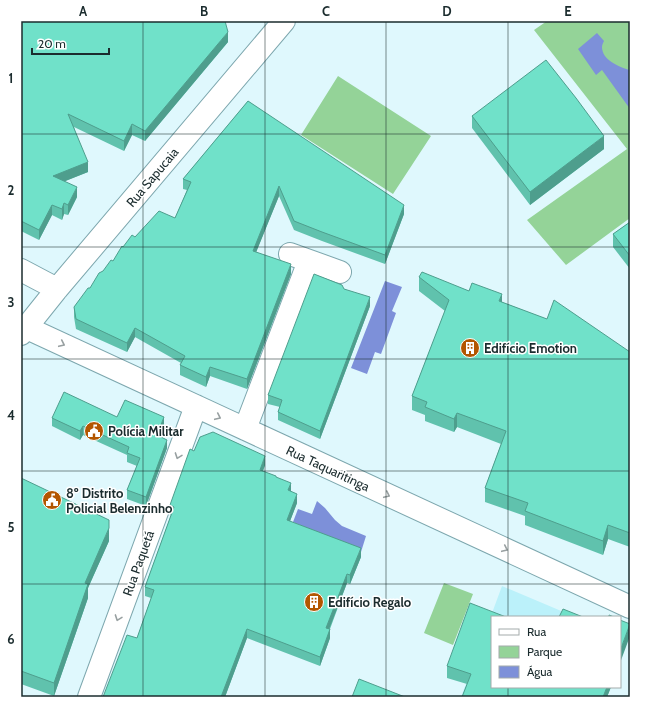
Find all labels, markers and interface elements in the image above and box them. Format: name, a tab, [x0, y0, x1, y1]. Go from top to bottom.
text: A	[79, 3, 88, 19]
text: B	[200, 3, 208, 19]
text: C	[322, 3, 330, 19]
text: D	[442, 3, 452, 19]
text: E	[564, 3, 572, 19]
scale bar	[32, 30, 109, 56]
text: 20 m	[38, 36, 66, 51]
text: 1	[9, 70, 13, 86]
street label: Rua Sapucaia	[123, 143, 182, 210]
text: 2	[8, 182, 15, 198]
text: 3	[7, 294, 15, 310]
building icon: Edifício Emotion	[459, 337, 481, 359]
one-way arrow	[58, 339, 65, 347]
place label: Edifício Emotion	[484, 340, 577, 356]
text: 4	[7, 407, 15, 423]
one-way arrow	[214, 412, 221, 420]
public building icon: Polícia Militar	[83, 420, 105, 442]
place label: Polícia Militar	[108, 423, 184, 439]
street label: Rua Taquaritinga	[284, 442, 373, 495]
one-way arrow	[174, 453, 182, 460]
place label: 8º Distrito Policial Belenzinho	[66, 485, 173, 516]
public building icon: 8º Distrito Policial Belenzinho	[41, 489, 63, 511]
one-way arrow	[382, 490, 390, 498]
text: 5	[8, 519, 15, 535]
street label: Rua Paquetá	[119, 527, 157, 598]
one-way arrow	[500, 544, 508, 552]
building icon: Edifício Regalo	[303, 591, 325, 613]
place label: Edifício Regalo	[328, 594, 412, 610]
one-way arrow	[115, 614, 123, 621]
legend	[491, 616, 621, 688]
text: Rua	[527, 624, 546, 639]
text: 6	[7, 631, 15, 647]
text: Parque	[527, 644, 562, 659]
text: Água	[527, 664, 553, 679]

